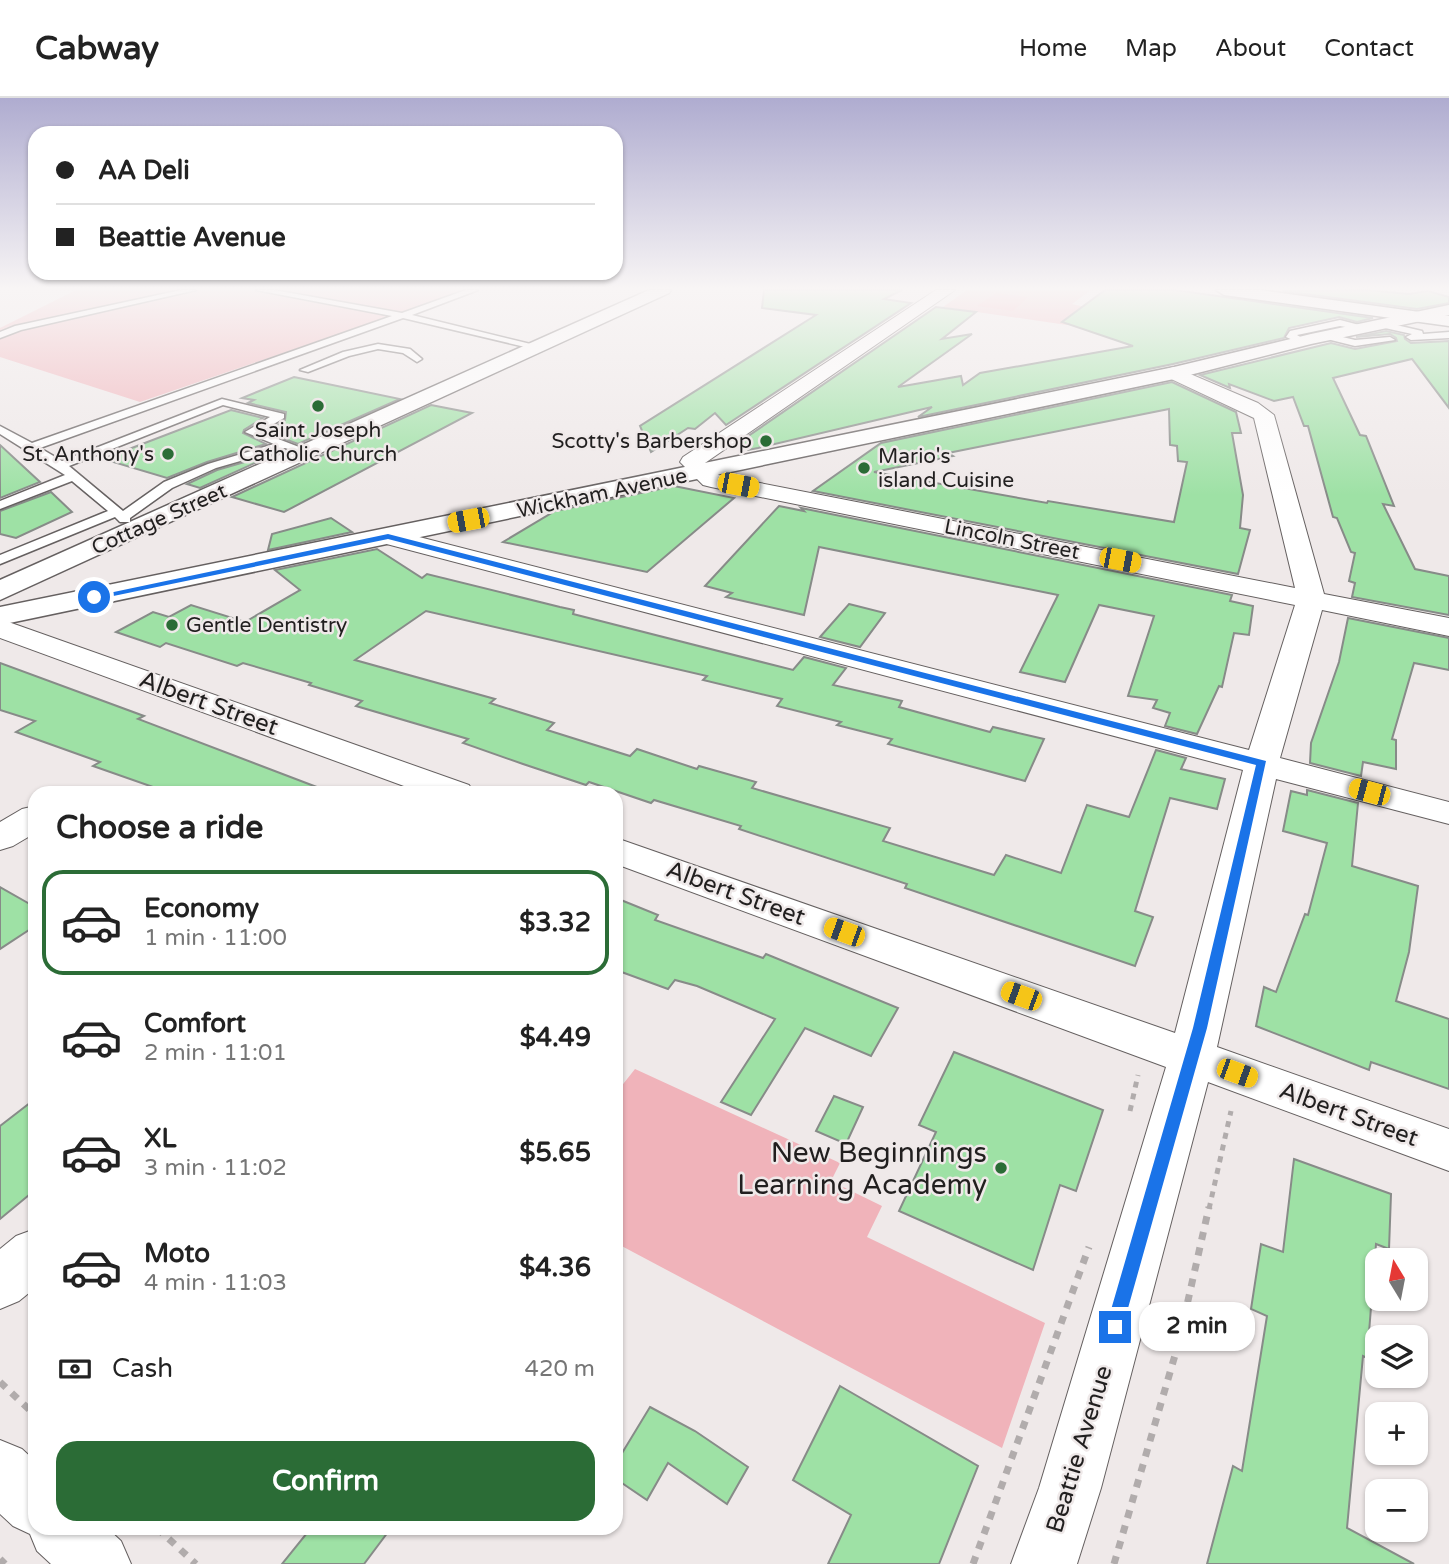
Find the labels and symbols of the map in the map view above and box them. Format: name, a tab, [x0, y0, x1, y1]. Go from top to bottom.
marker: Saint Joseph Catholic Church	[310, 398, 326, 414]
place label: Saint Joseph Catholic Church	[239, 418, 397, 467]
place label: Scotty's Barbershop	[551, 429, 752, 454]
marker: Scotty's Barbershop	[758, 433, 774, 449]
place label: St. Anthony's	[22, 442, 154, 467]
place label: Mario's island Cuisine	[878, 444, 1014, 493]
marker: St. Anthony's	[160, 446, 176, 462]
marker: Mario's island Cuisine	[856, 460, 872, 476]
street label: Wickham Avenue	[515, 463, 690, 524]
car	[716, 471, 761, 499]
street label: Cottage Street	[88, 478, 231, 560]
car	[446, 506, 491, 534]
street label: Lincoln Street	[942, 514, 1082, 565]
car	[1098, 546, 1143, 574]
route start	[78, 581, 110, 613]
place label: Gentle Dentistry	[186, 613, 347, 638]
marker: Gentle Dentistry	[164, 617, 180, 633]
street label: Albert Street	[135, 665, 282, 742]
car	[1346, 776, 1393, 808]
street label: Albert Street	[662, 855, 809, 932]
car	[821, 915, 868, 949]
car	[998, 979, 1045, 1013]
car	[1214, 1056, 1261, 1090]
street label: Albert Street	[1275, 1076, 1422, 1153]
place label: New Beginnings Learning Academy	[737, 1136, 987, 1202]
marker: New Beginnings Learning Academy	[993, 1160, 1009, 1176]
north arrow	[1365, 1248, 1428, 1311]
callout: 2 min	[1140, 1302, 1255, 1352]
route end	[1099, 1311, 1131, 1343]
street label: Beattie Avenue	[1040, 1362, 1119, 1536]

